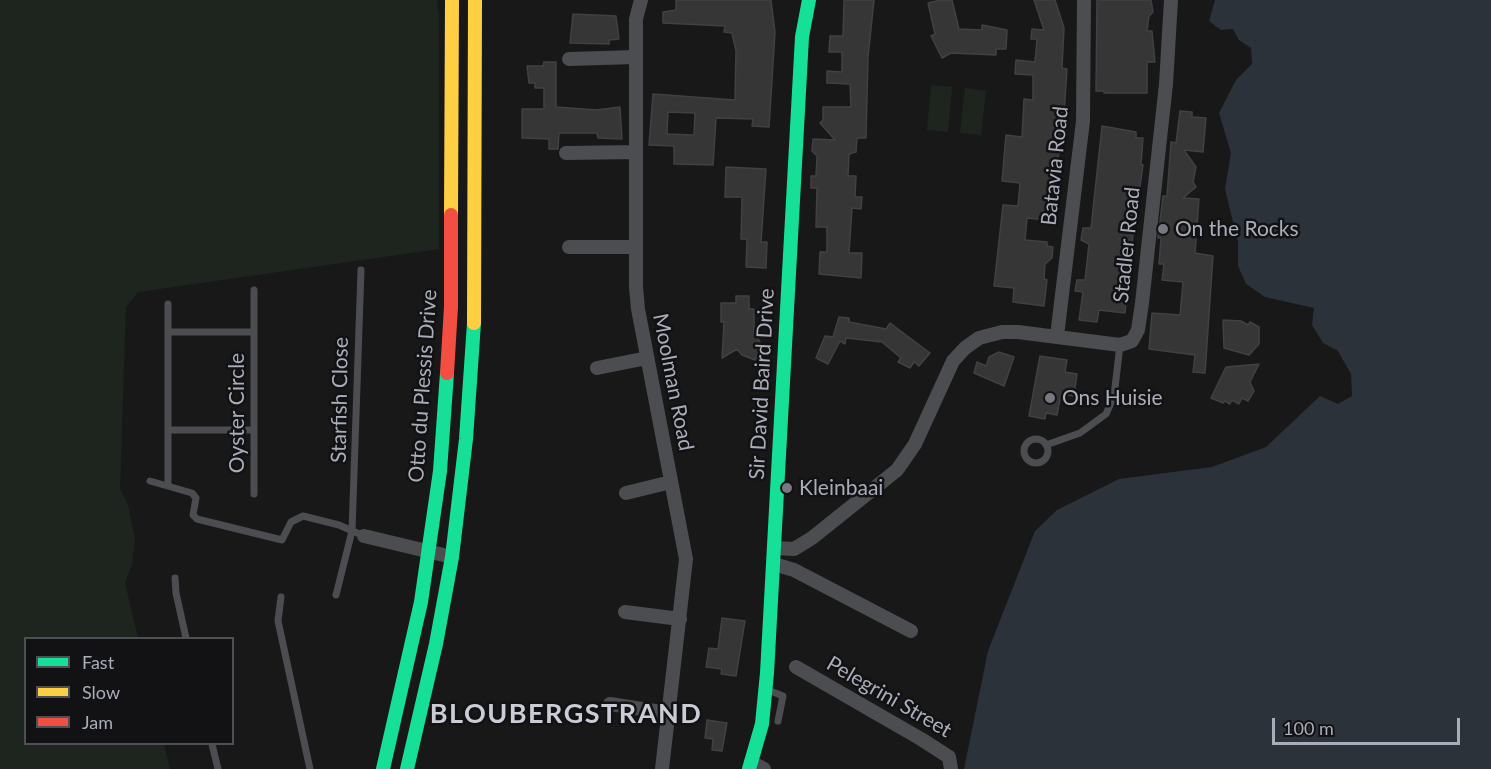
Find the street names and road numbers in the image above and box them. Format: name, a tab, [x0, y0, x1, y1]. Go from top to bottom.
street label: Batavia Road	[1036, 105, 1074, 227]
street label: Stadler Road	[1108, 186, 1146, 304]
street label: Sir David Baird Drive	[744, 288, 780, 480]
street label: Otto du Plessis Drive	[404, 289, 442, 483]
street label: Moolman Road	[647, 311, 699, 453]
street label: Starfish Close	[326, 337, 354, 463]
street label: Oyster Circle	[224, 353, 250, 473]
street label: Pelegrini Street	[822, 651, 956, 743]

